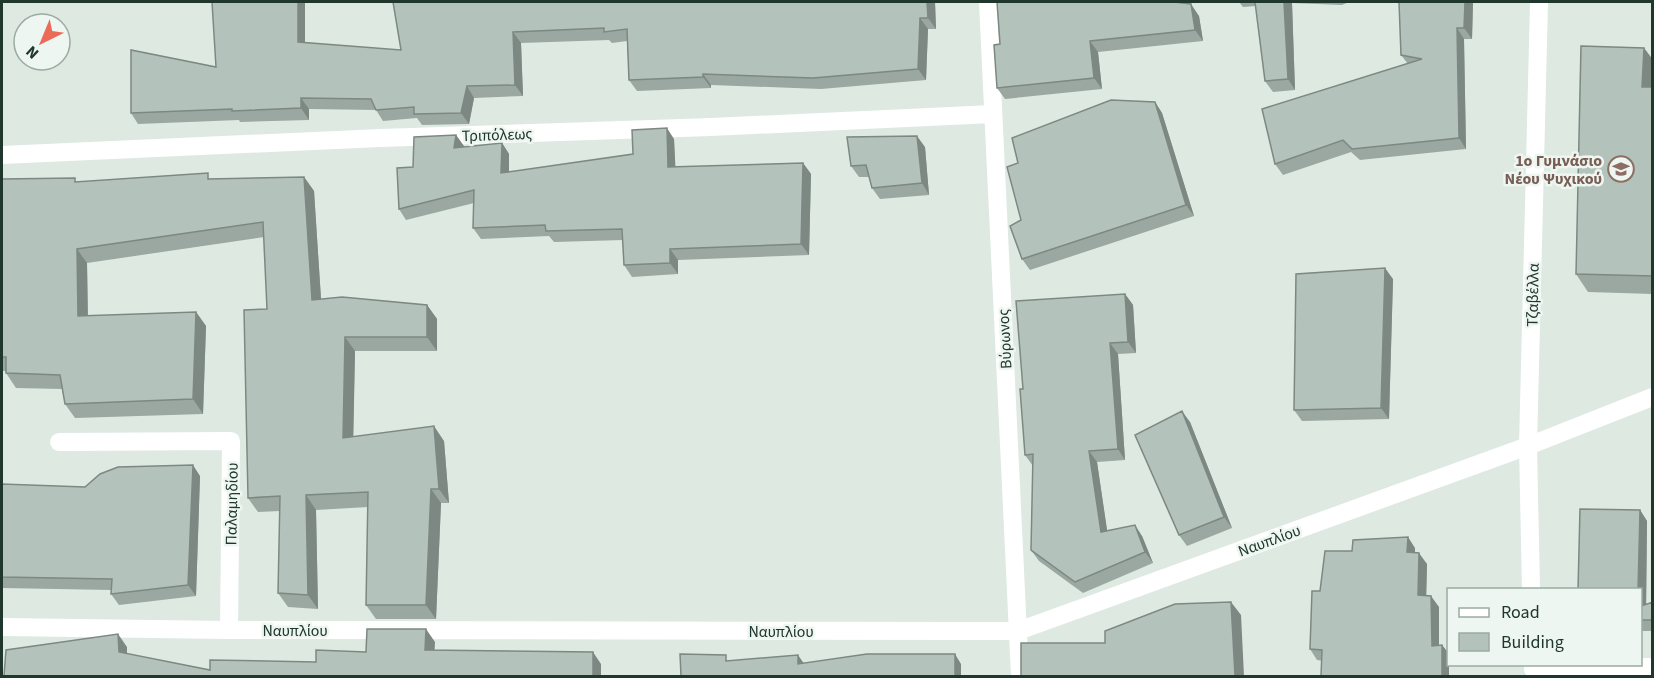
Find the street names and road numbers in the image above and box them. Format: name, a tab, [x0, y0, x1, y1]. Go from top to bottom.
street label: Τριπόλεως	[461, 123, 533, 147]
street label: Τζαβέλλα	[1521, 263, 1545, 327]
street label: Βύρωνος	[992, 308, 1018, 370]
street label: Παλαμηδίου	[220, 462, 244, 546]
street label: Ναυπλίου	[1235, 519, 1304, 562]
street label: Ναυπλίου	[262, 620, 328, 642]
street label: Ναυπλίου	[748, 621, 814, 643]

